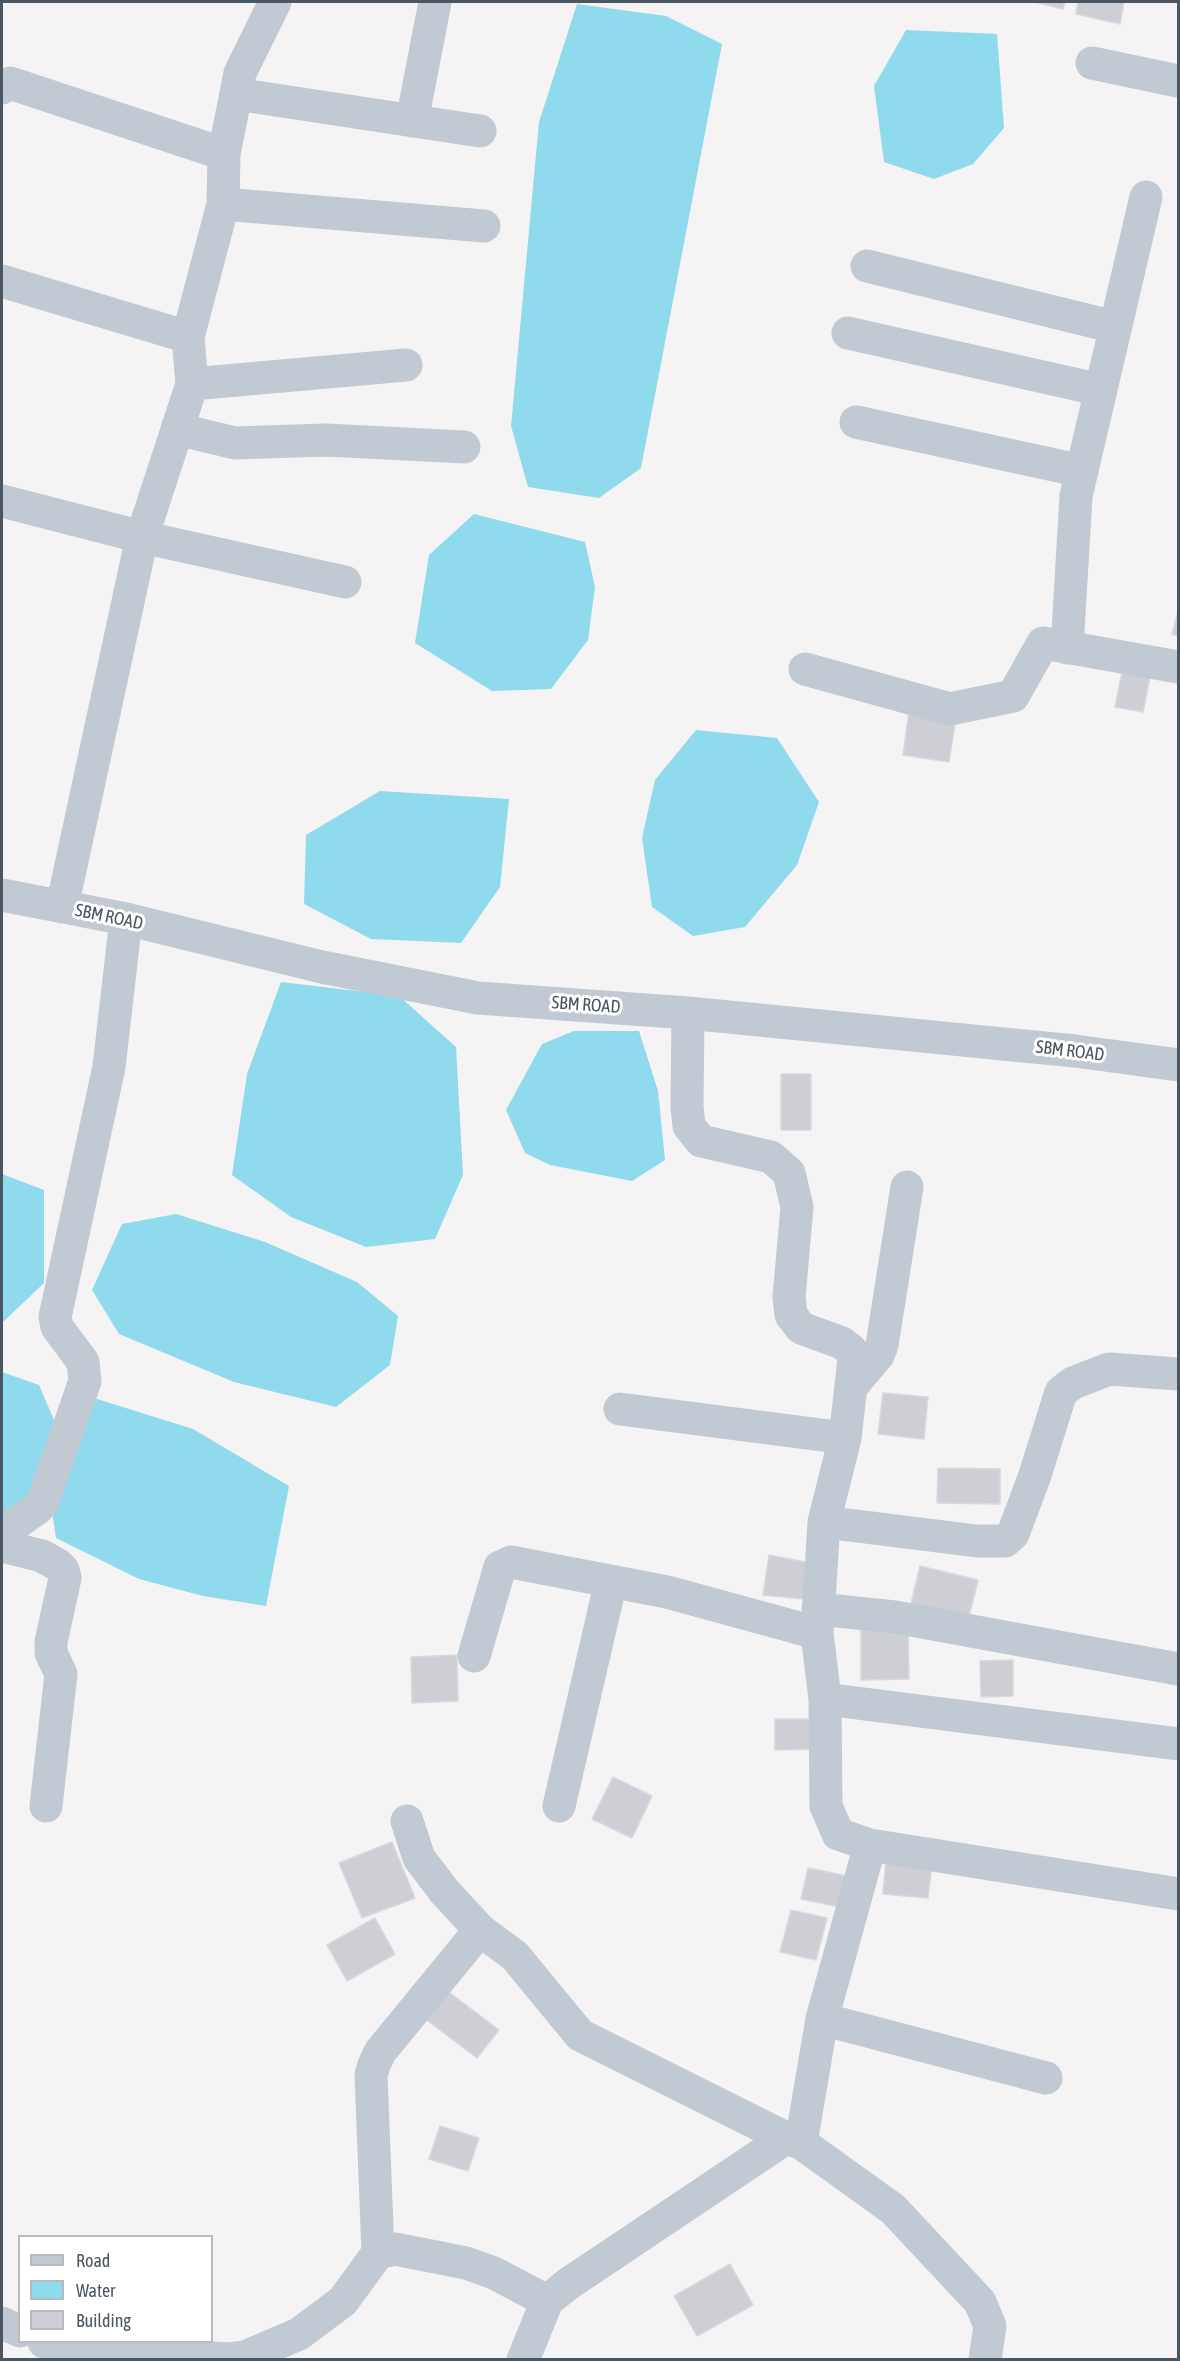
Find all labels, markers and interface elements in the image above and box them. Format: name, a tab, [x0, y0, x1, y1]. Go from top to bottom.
street label: SBM ROAD	[73, 899, 145, 935]
street label: SBM ROAD	[551, 992, 621, 1018]
street label: SBM ROAD	[1035, 1036, 1105, 1066]
legend	[18, 2235, 213, 2343]
text: Road	[76, 2250, 110, 2271]
text: Water	[76, 2280, 115, 2301]
text: Building	[76, 2310, 131, 2331]

